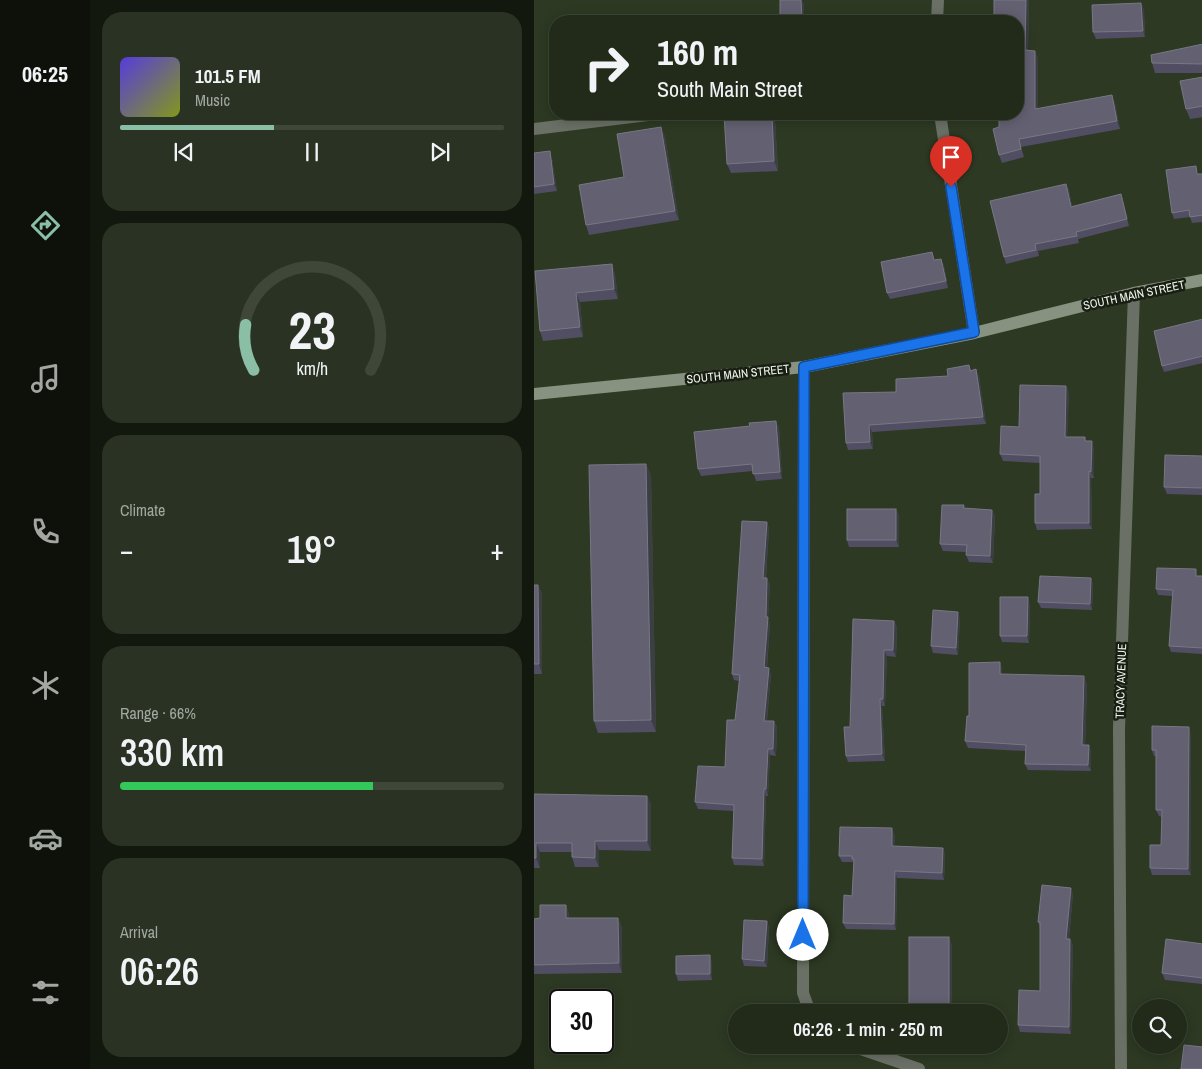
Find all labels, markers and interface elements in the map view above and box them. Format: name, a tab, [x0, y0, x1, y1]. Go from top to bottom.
text: 160 m	[657, 29, 738, 76]
icon: right	[574, 35, 639, 100]
text: 06:25	[22, 59, 68, 89]
text: 101.5 FM	[195, 63, 261, 89]
text: South Main Street	[657, 74, 802, 104]
text: Music	[195, 89, 230, 111]
pin	[930, 136, 972, 187]
icon: previous	[170, 138, 198, 166]
icon: pause	[298, 138, 326, 166]
icon: next	[426, 138, 454, 166]
icon: arrive	[937, 143, 965, 171]
icon: directions	[28, 208, 63, 243]
street label: SOUTH MAIN STREET	[1082, 276, 1186, 314]
text: 23	[288, 295, 336, 365]
text: km/h	[296, 357, 328, 381]
icon: music	[28, 361, 63, 396]
street label: SOUTH MAIN STREET	[686, 361, 790, 387]
text: Climate	[120, 499, 165, 521]
icon: phone	[28, 514, 63, 549]
text: 19°	[287, 524, 337, 575]
text: −	[120, 531, 133, 569]
text: +	[491, 531, 504, 569]
street label: TRACY AVENUE	[1112, 643, 1130, 719]
icon: climate	[28, 668, 63, 703]
text: Range · 66%	[120, 702, 196, 724]
text: 330 km	[120, 727, 224, 778]
icon: car	[28, 821, 63, 856]
position arrow	[776, 908, 828, 960]
text: Arrival	[120, 921, 158, 943]
text: 06:26	[120, 946, 199, 997]
icon: filters	[28, 975, 63, 1010]
speed limit sign: 30	[549, 989, 614, 1054]
map controls	[1132, 999, 1187, 1054]
button: search	[1132, 999, 1187, 1054]
text: 06:26 · 1 min · 250 m	[793, 1016, 943, 1042]

